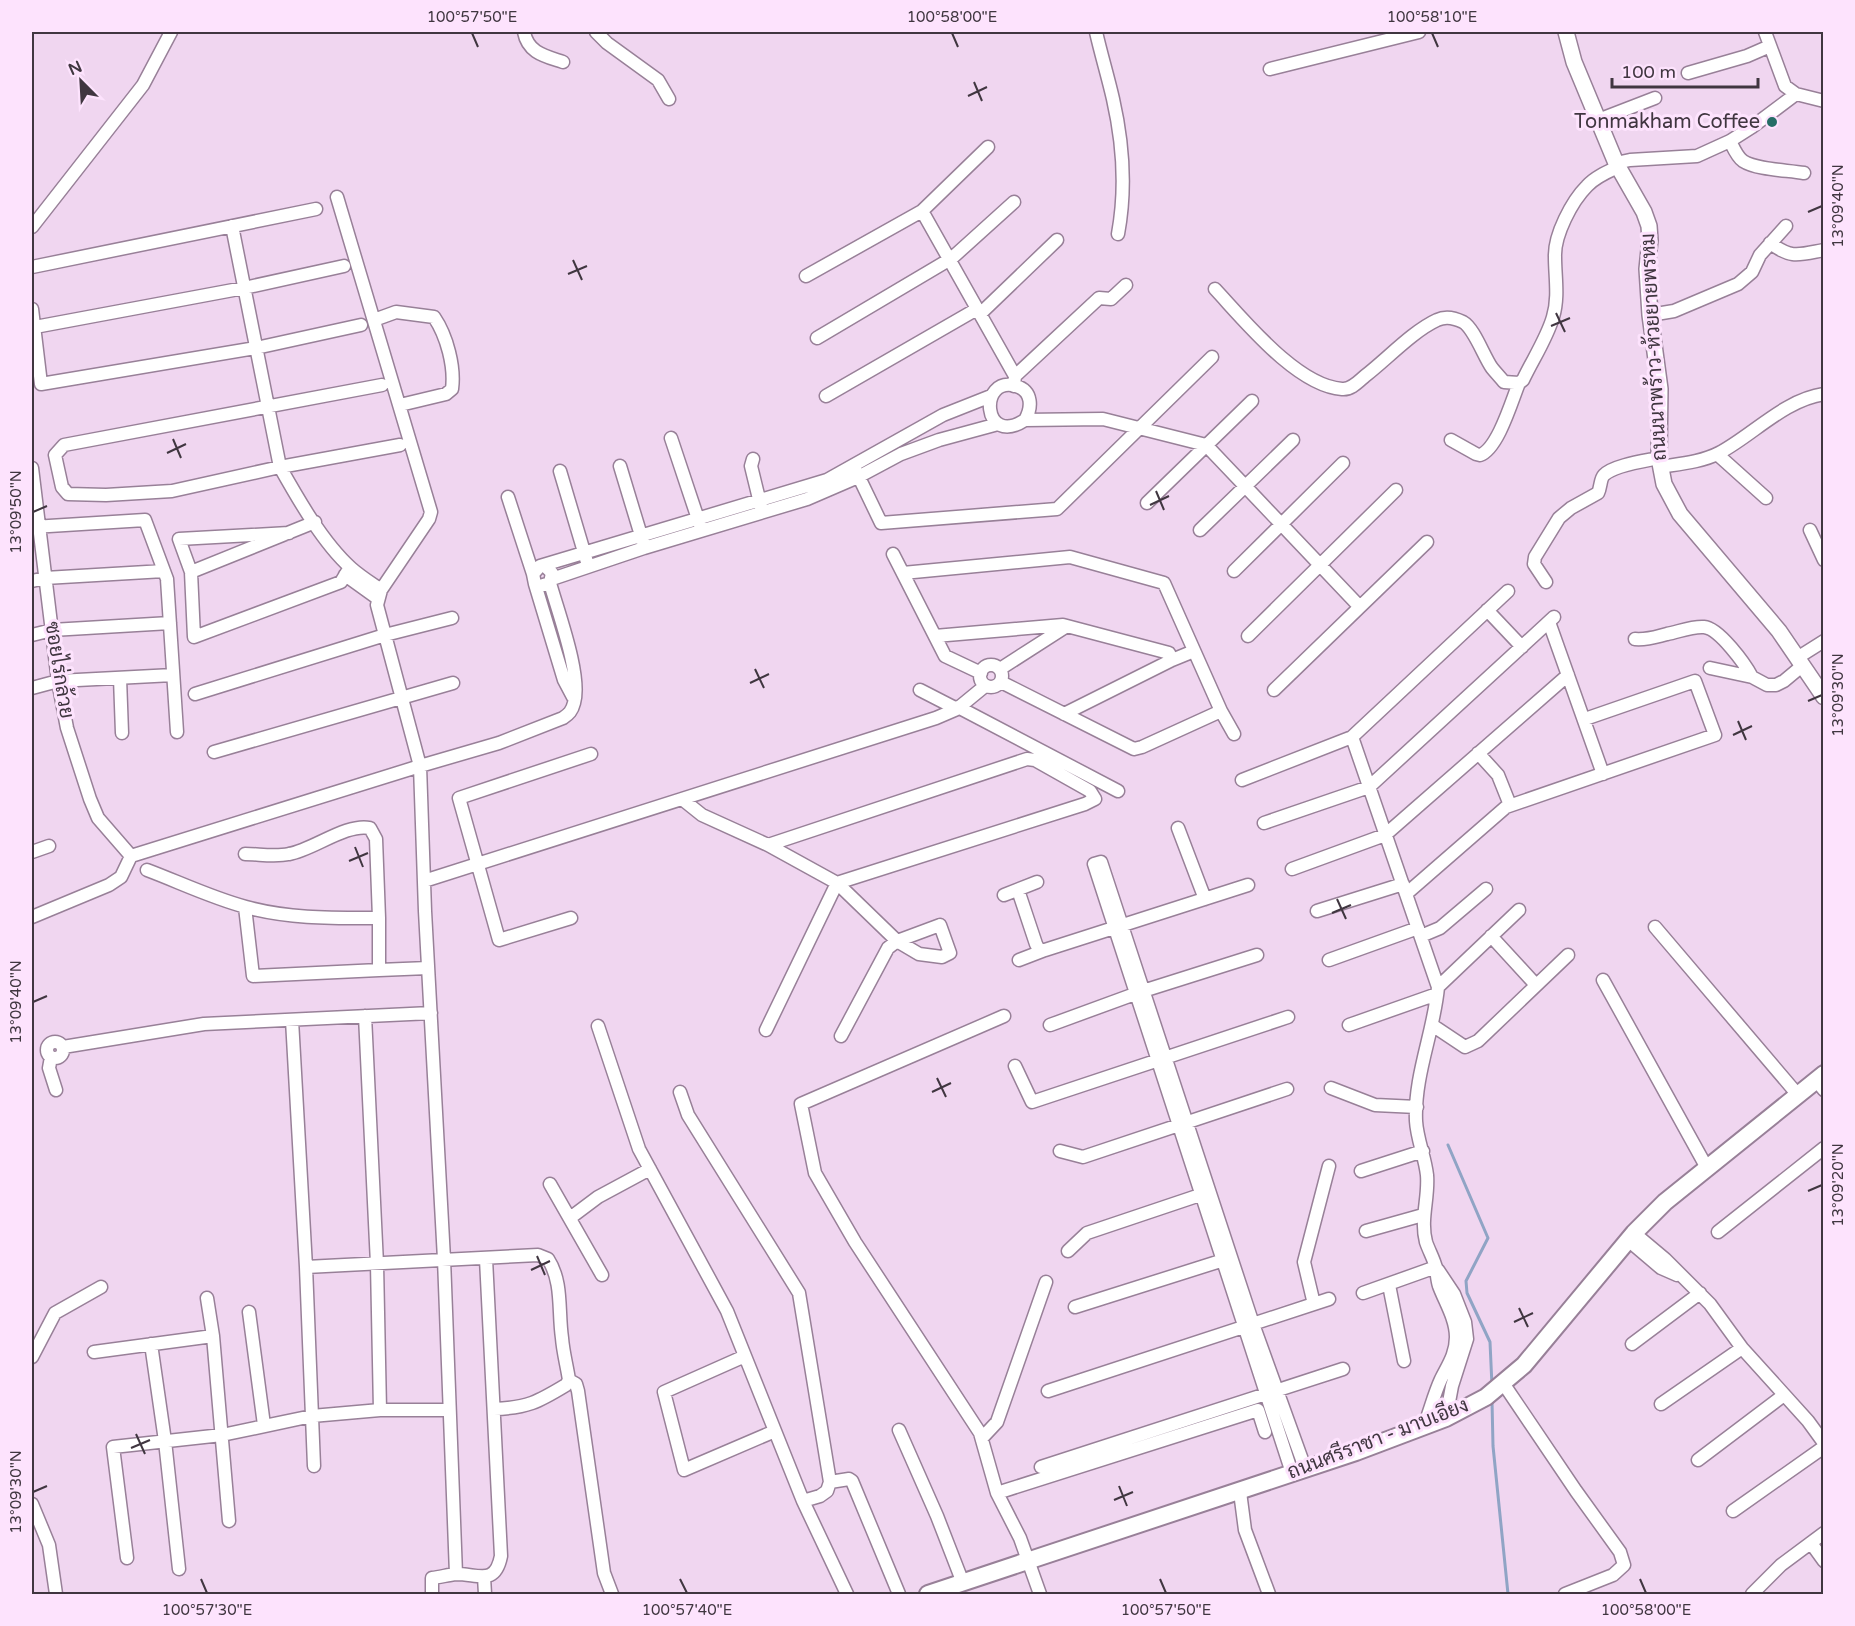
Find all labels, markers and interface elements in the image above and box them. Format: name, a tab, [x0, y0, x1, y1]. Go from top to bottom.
text: 100°57'50"E	[427, 8, 517, 26]
text: 100°58'00"E	[907, 8, 997, 26]
text: 100°58'10"E	[1387, 8, 1477, 26]
north arrow	[51, 51, 111, 111]
scale bar	[1612, 51, 1758, 89]
text: N	[65, 56, 85, 80]
text: 100 m	[1621, 61, 1676, 83]
place label: Tonmakham Coffee	[1574, 110, 1760, 134]
marker: Tonmakham Coffee	[1765, 115, 1779, 129]
text: 13°09'40"N	[1829, 164, 1847, 248]
street label: ถนนนาพร้าว-ห้วยยายพรหม	[1635, 233, 1672, 461]
text: 13°09'50"N	[7, 470, 25, 554]
street label: ซอยไร่กล้วย	[39, 620, 80, 720]
text: 13°09'30"N	[1829, 653, 1847, 737]
text: 13°09'40"N	[7, 960, 25, 1044]
text: 13°09'20"N	[1829, 1143, 1847, 1227]
street label: ถนนศรีราชา - มาบเอียง	[1283, 1392, 1472, 1485]
text: 13°09'30"N	[7, 1450, 25, 1534]
text: 100°57'30"E	[162, 1601, 252, 1619]
text: 100°57'40"E	[642, 1601, 732, 1619]
text: 100°57'50"E	[1121, 1601, 1211, 1619]
text: 100°58'00"E	[1601, 1601, 1691, 1619]

